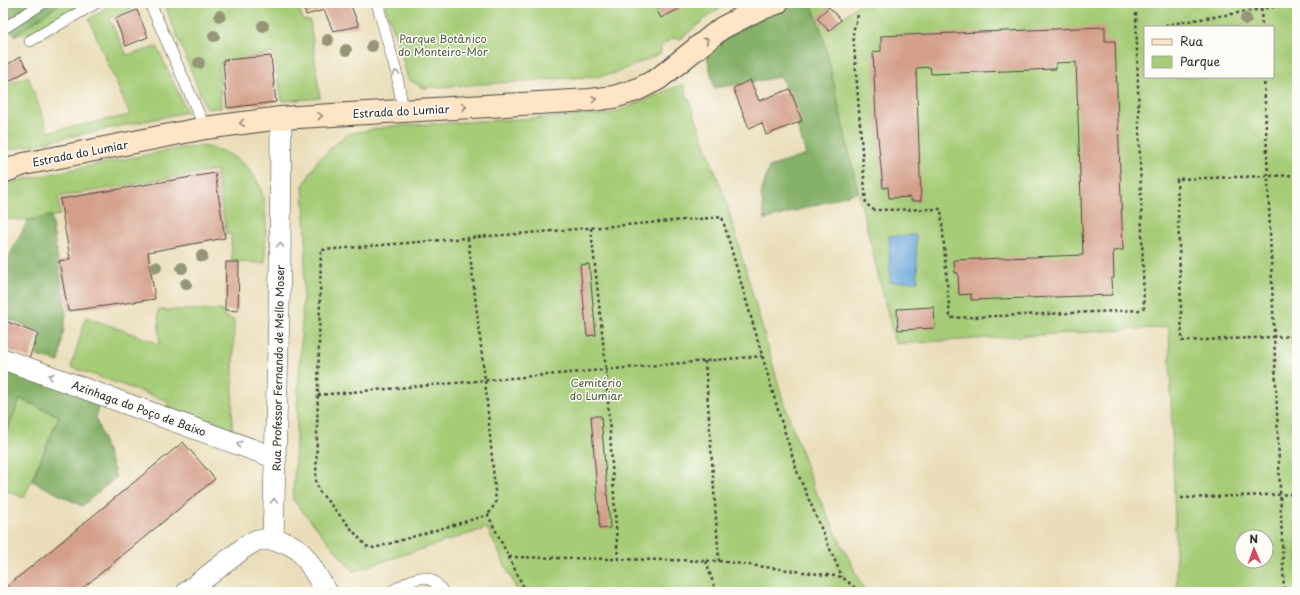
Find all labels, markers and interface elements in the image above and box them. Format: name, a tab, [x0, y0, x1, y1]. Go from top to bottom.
legend	[1144, 26, 1274, 78]
park label: Parque Botânico do Monteiro-Mor	[398, 30, 489, 60]
text: Rua	[1180, 32, 1204, 50]
one-way arrow	[702, 38, 709, 45]
text: Parque	[1180, 52, 1220, 70]
one-way arrow	[392, 70, 400, 76]
one-way arrow	[590, 95, 597, 104]
street label: Estrada do Lumiar	[352, 100, 450, 122]
one-way arrow	[461, 103, 467, 112]
one-way arrow	[317, 111, 323, 120]
one-way arrow	[239, 118, 246, 127]
street label: Estrada do Lumiar	[31, 135, 129, 171]
one-way arrow	[276, 242, 284, 248]
street label: Rua Professor Fernando de Mello Moser	[268, 264, 288, 471]
one-way arrow	[48, 373, 55, 381]
park label: Cemitério do Lumiar	[570, 374, 622, 404]
street label: Azinhaga do Poço de Baixo	[69, 376, 209, 440]
one-way arrow	[236, 441, 243, 449]
one-way arrow	[270, 498, 279, 504]
north arrow	[1234, 529, 1274, 569]
text: N	[1249, 530, 1259, 547]

